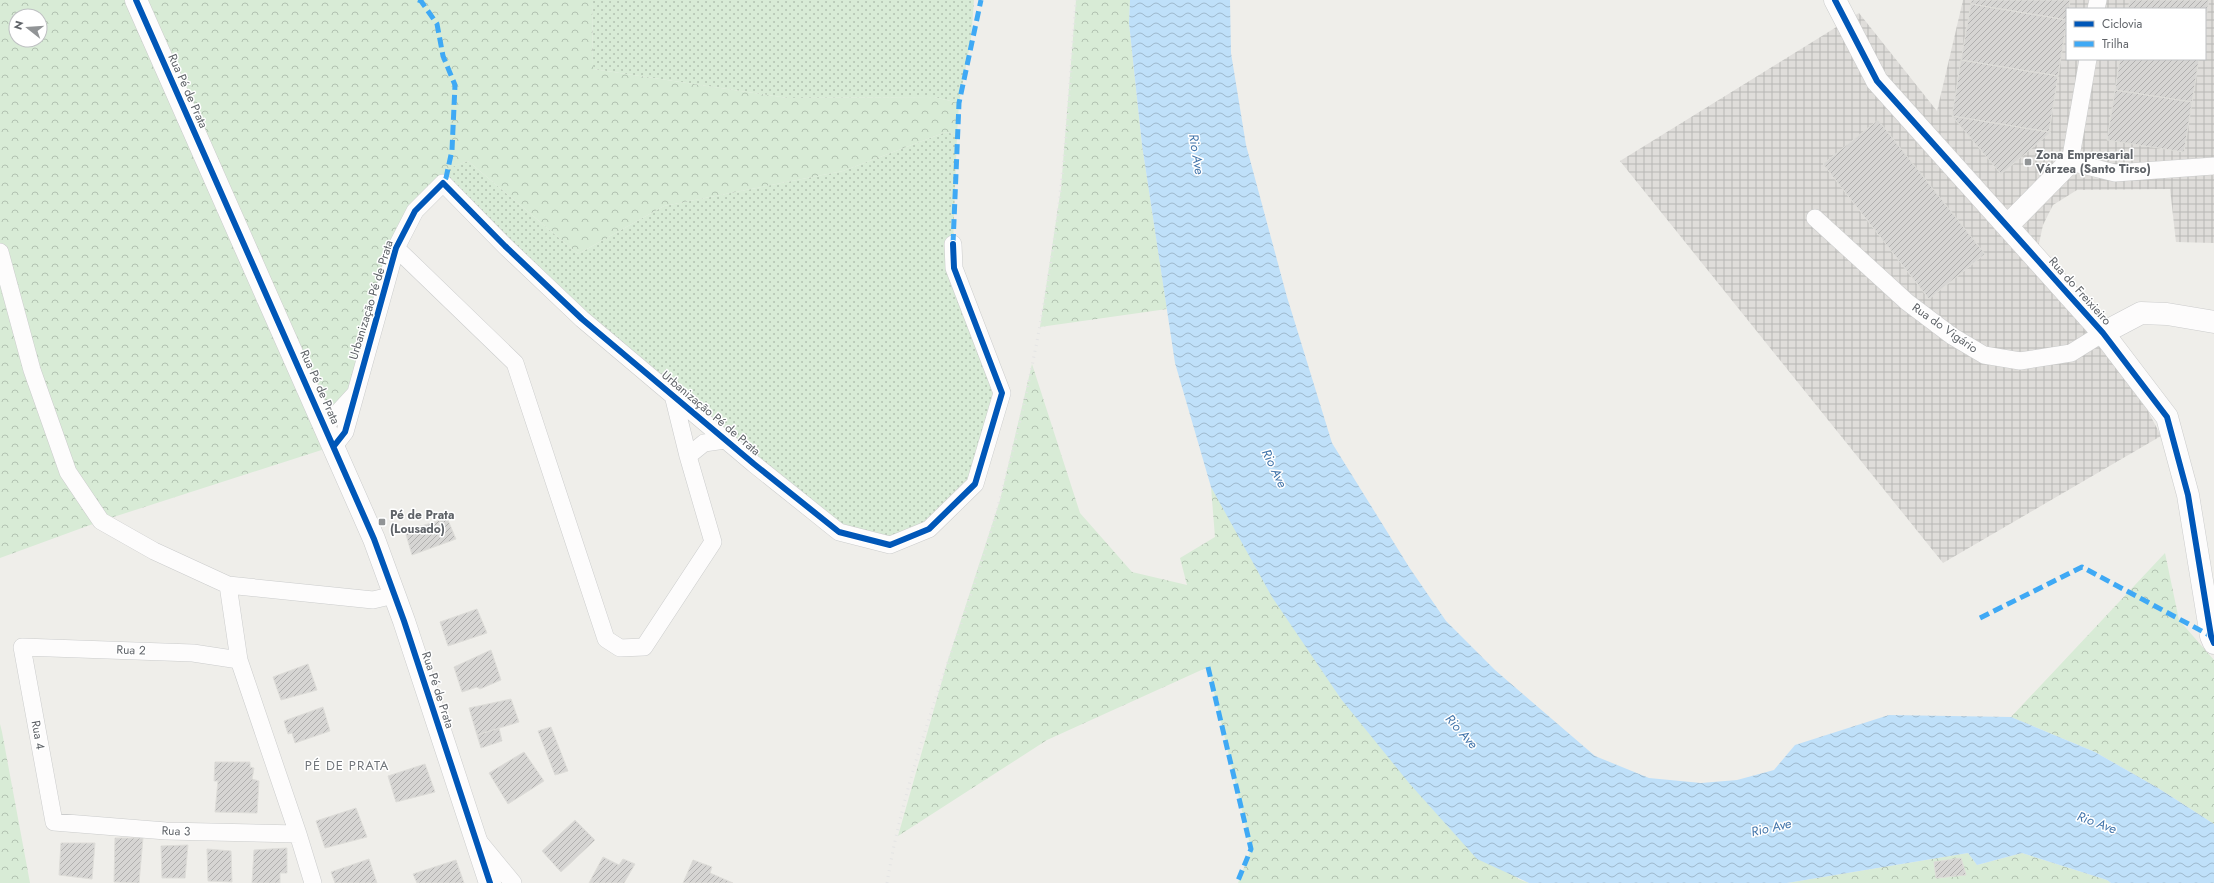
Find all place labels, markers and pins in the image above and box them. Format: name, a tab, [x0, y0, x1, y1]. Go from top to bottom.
place label: Zona Empresarial Várzea (Santo Tirso)	[2035, 146, 2151, 178]
marker: Zona Empresarial Várzea (Santo Tirso)	[2023, 157, 2033, 167]
place label: Pé de Prata (Lousado)	[390, 506, 454, 538]
marker: Pé de Prata (Lousado)	[377, 517, 387, 527]

